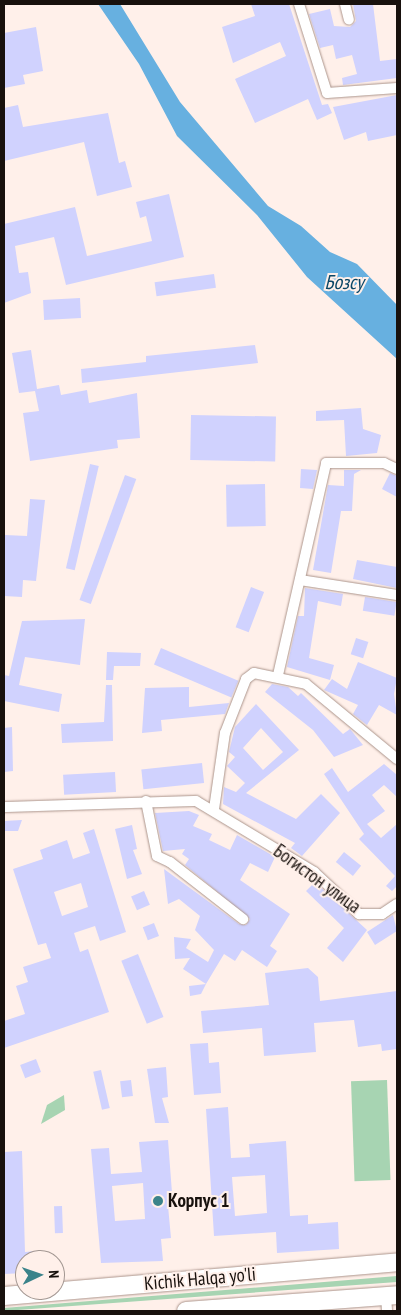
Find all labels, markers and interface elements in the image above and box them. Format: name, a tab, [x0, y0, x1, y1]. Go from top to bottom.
water label: Бозсу	[325, 270, 363, 294]
street label: Богистон улица	[269, 840, 365, 918]
place label: Корпус 1	[168, 1190, 230, 1212]
marker: Корпус 1	[152, 1195, 164, 1207]
north arrow	[15, 1250, 65, 1300]
street label: Kichik Halqa yo'li	[143, 1263, 257, 1295]
text: N	[45, 1270, 63, 1279]

